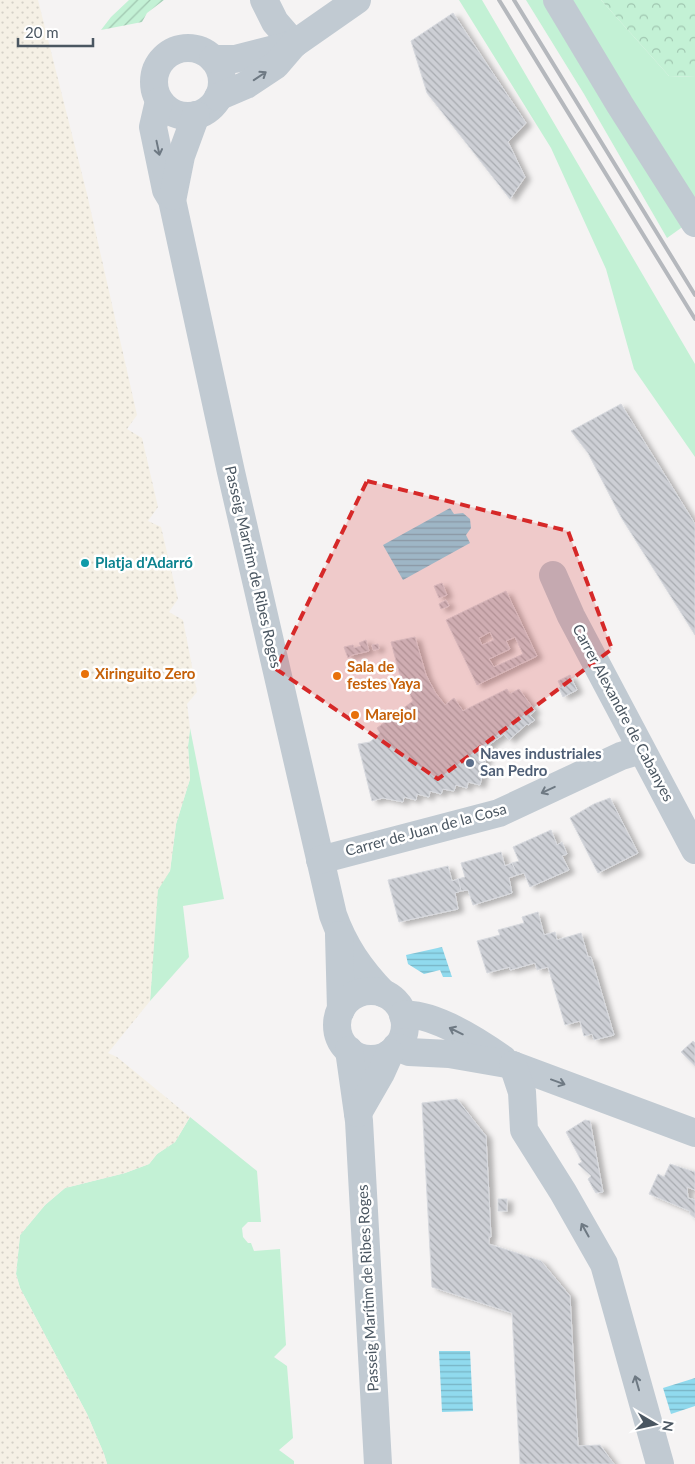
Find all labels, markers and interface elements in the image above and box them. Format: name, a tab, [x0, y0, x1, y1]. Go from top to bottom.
scale bar	[18, 15, 92, 47]
text: 20 m	[25, 23, 59, 41]
one-way arrow	[253, 71, 267, 81]
one-way arrow	[154, 140, 163, 156]
street label: Passeig Marítim de Ribes Roges	[222, 464, 286, 670]
place label: Platja d'Adarró	[95, 553, 193, 571]
marker: Platja d'Adarró	[79, 557, 91, 569]
street label: Carrer Alexandre de Cabanyes	[569, 621, 678, 804]
place label: Sala de festes Yaya	[347, 657, 421, 692]
place label: Xiringuito Zero	[95, 664, 196, 682]
marker: Xiringuito Zero	[79, 668, 91, 680]
marker: Sala de festes Yaya	[331, 670, 343, 682]
place label: Marejol	[365, 705, 416, 723]
marker: Marejol	[349, 709, 361, 721]
place label: Naves industriales San Pedro	[480, 744, 602, 779]
marker: Naves industriales San Pedro	[464, 757, 476, 769]
one-way arrow	[541, 785, 556, 795]
street label: Carrer de Juan de la Cosa	[343, 799, 508, 859]
one-way arrow	[449, 1025, 464, 1035]
one-way arrow	[550, 1078, 565, 1087]
street label: Passeig Marítim de Ribes Roges	[353, 1184, 381, 1392]
one-way arrow	[580, 1223, 590, 1238]
one-way arrow	[632, 1376, 641, 1392]
north arrow	[630, 1399, 680, 1449]
text: N	[659, 1419, 678, 1433]

